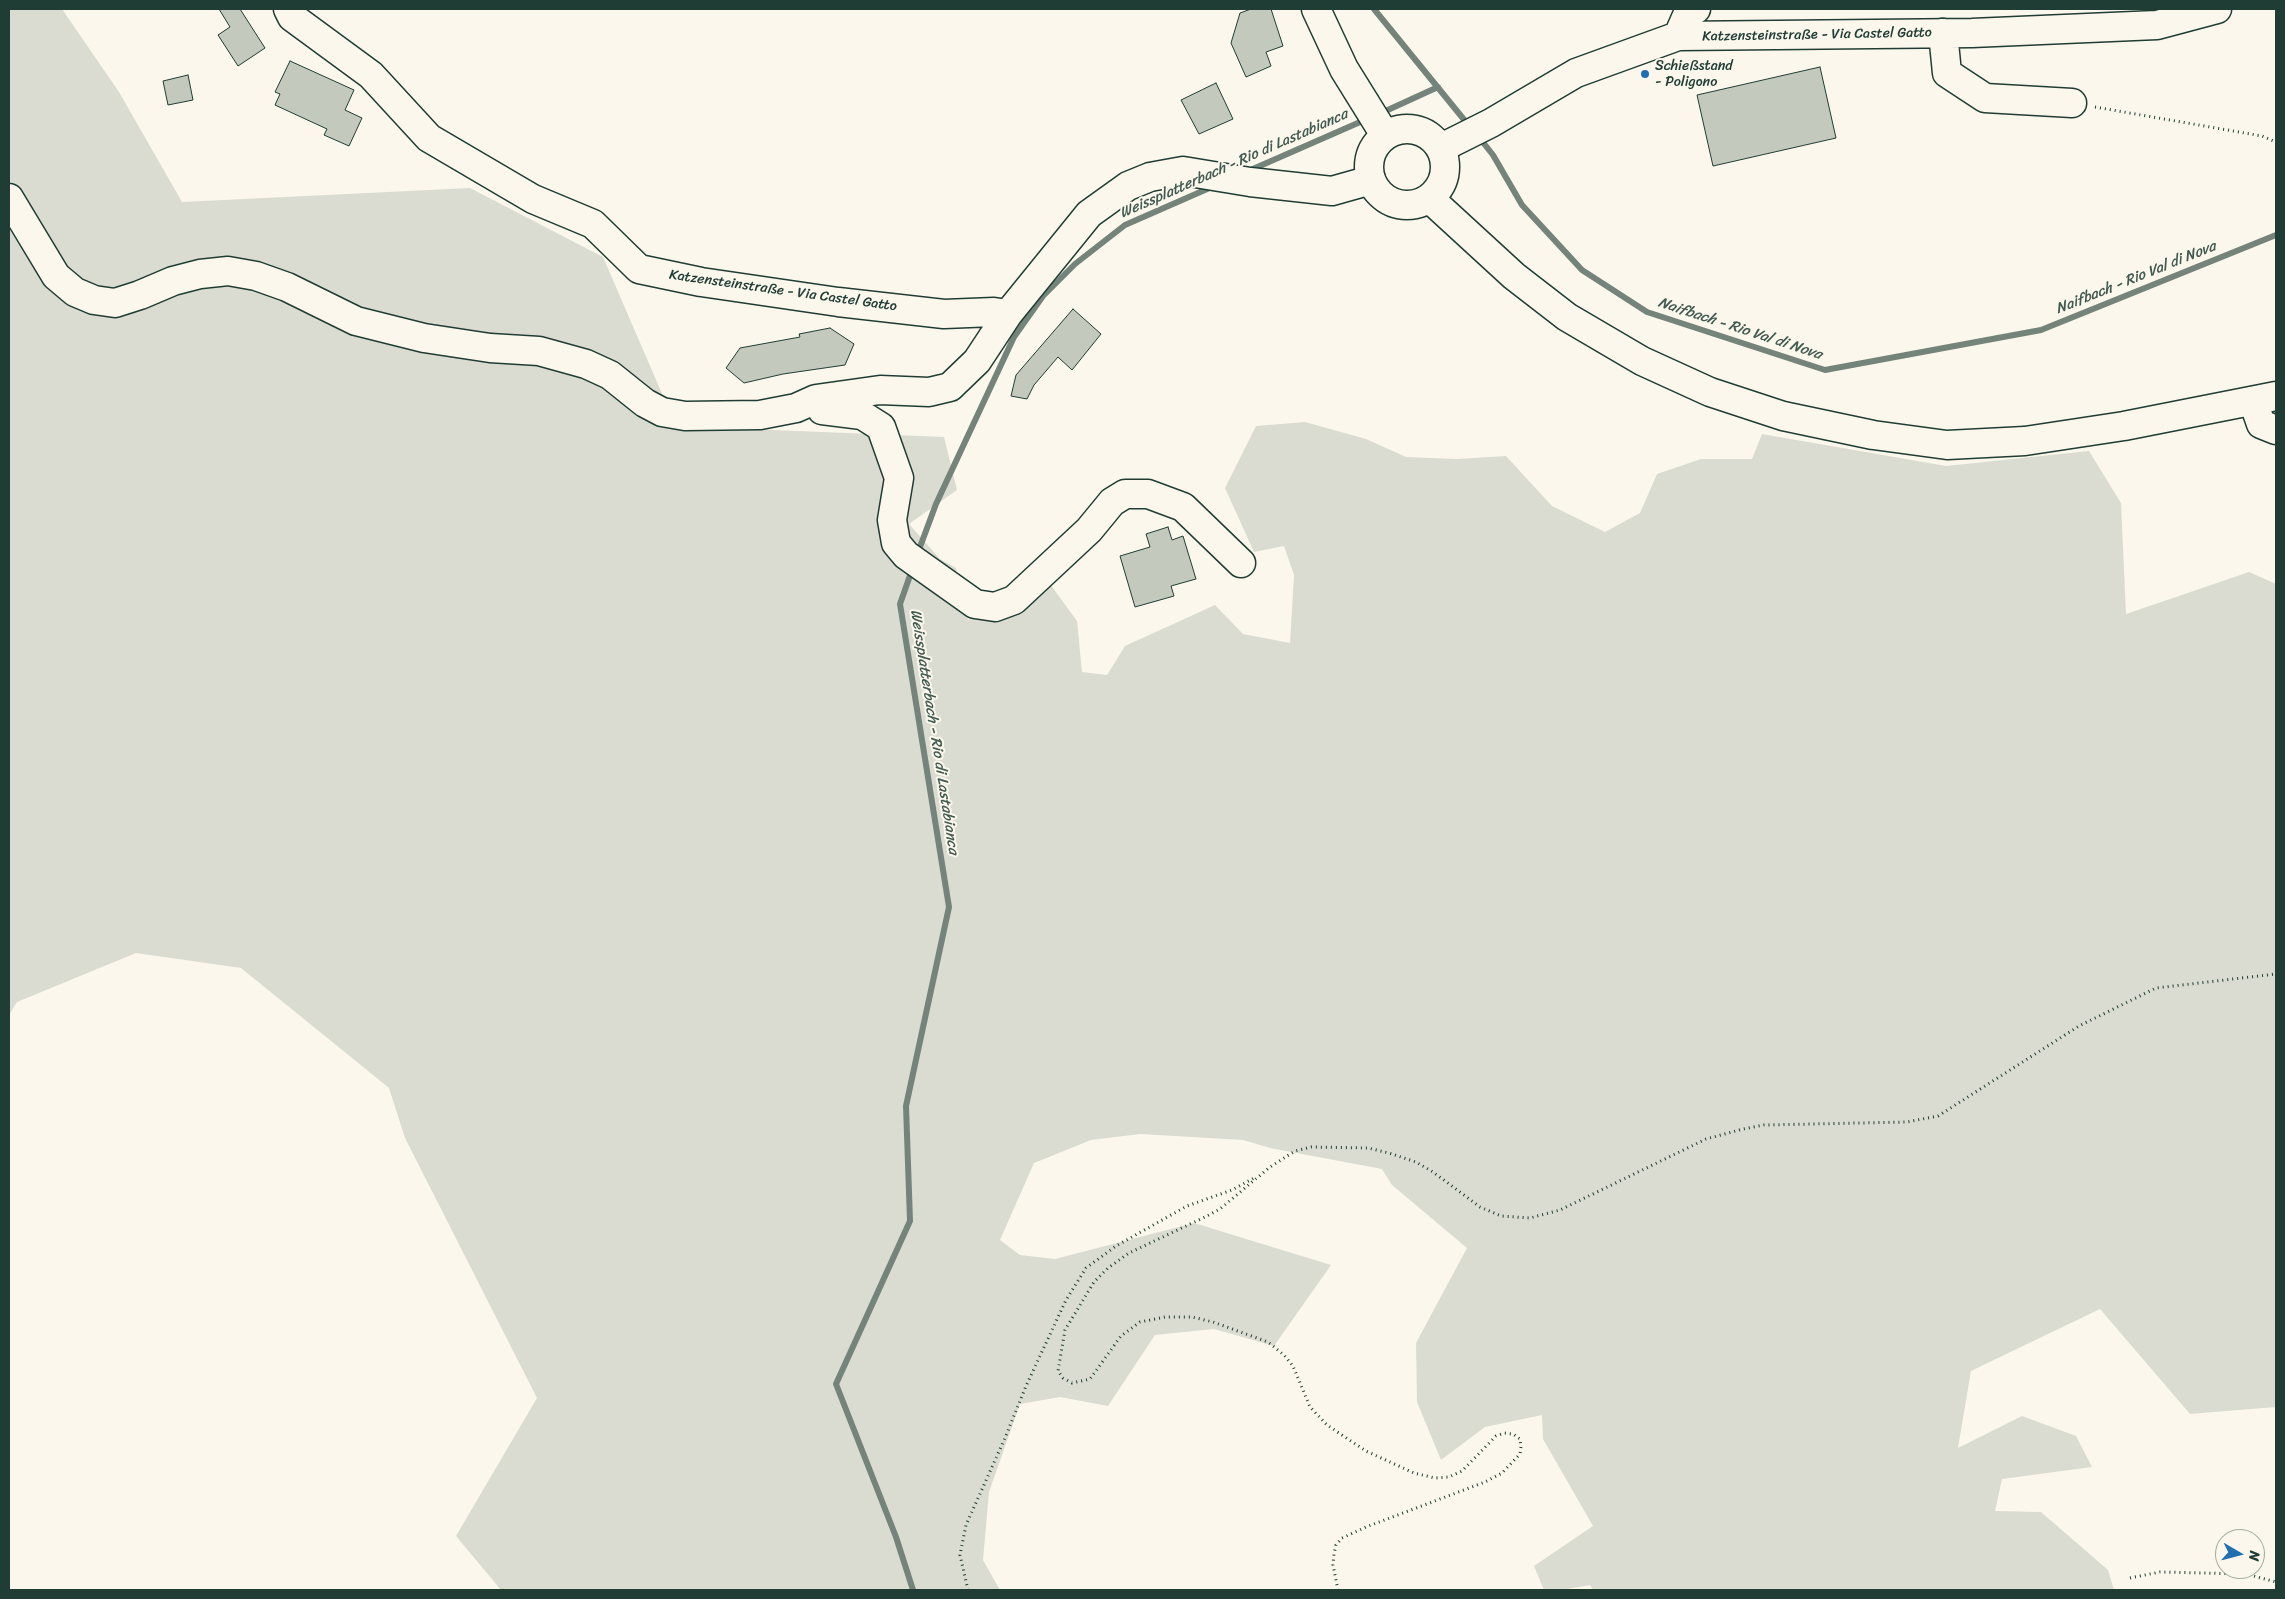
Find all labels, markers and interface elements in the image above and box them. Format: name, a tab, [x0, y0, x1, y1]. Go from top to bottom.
street label: Katzensteinstraße - Via Castel Gatto	[1702, 25, 1932, 45]
place label: Schießstand - Poligono	[1655, 58, 1733, 90]
marker: Schießstand - Poligono	[1639, 68, 1651, 80]
water label: Weissplatterbach - Rio di Lastabianca	[1117, 105, 1351, 223]
water label: Naifbach - Rio Val di Nova	[2053, 238, 2219, 318]
street label: Katzensteinstraße - Via Castel Gatto	[668, 267, 898, 315]
water label: Naifbach - Rio Val di Nova	[1656, 294, 1824, 364]
water label: Weissplatterbach - Rio di Lastabianca	[906, 608, 962, 856]
north arrow	[2215, 1529, 2265, 1579]
text: N	[2241, 1549, 2267, 1563]

